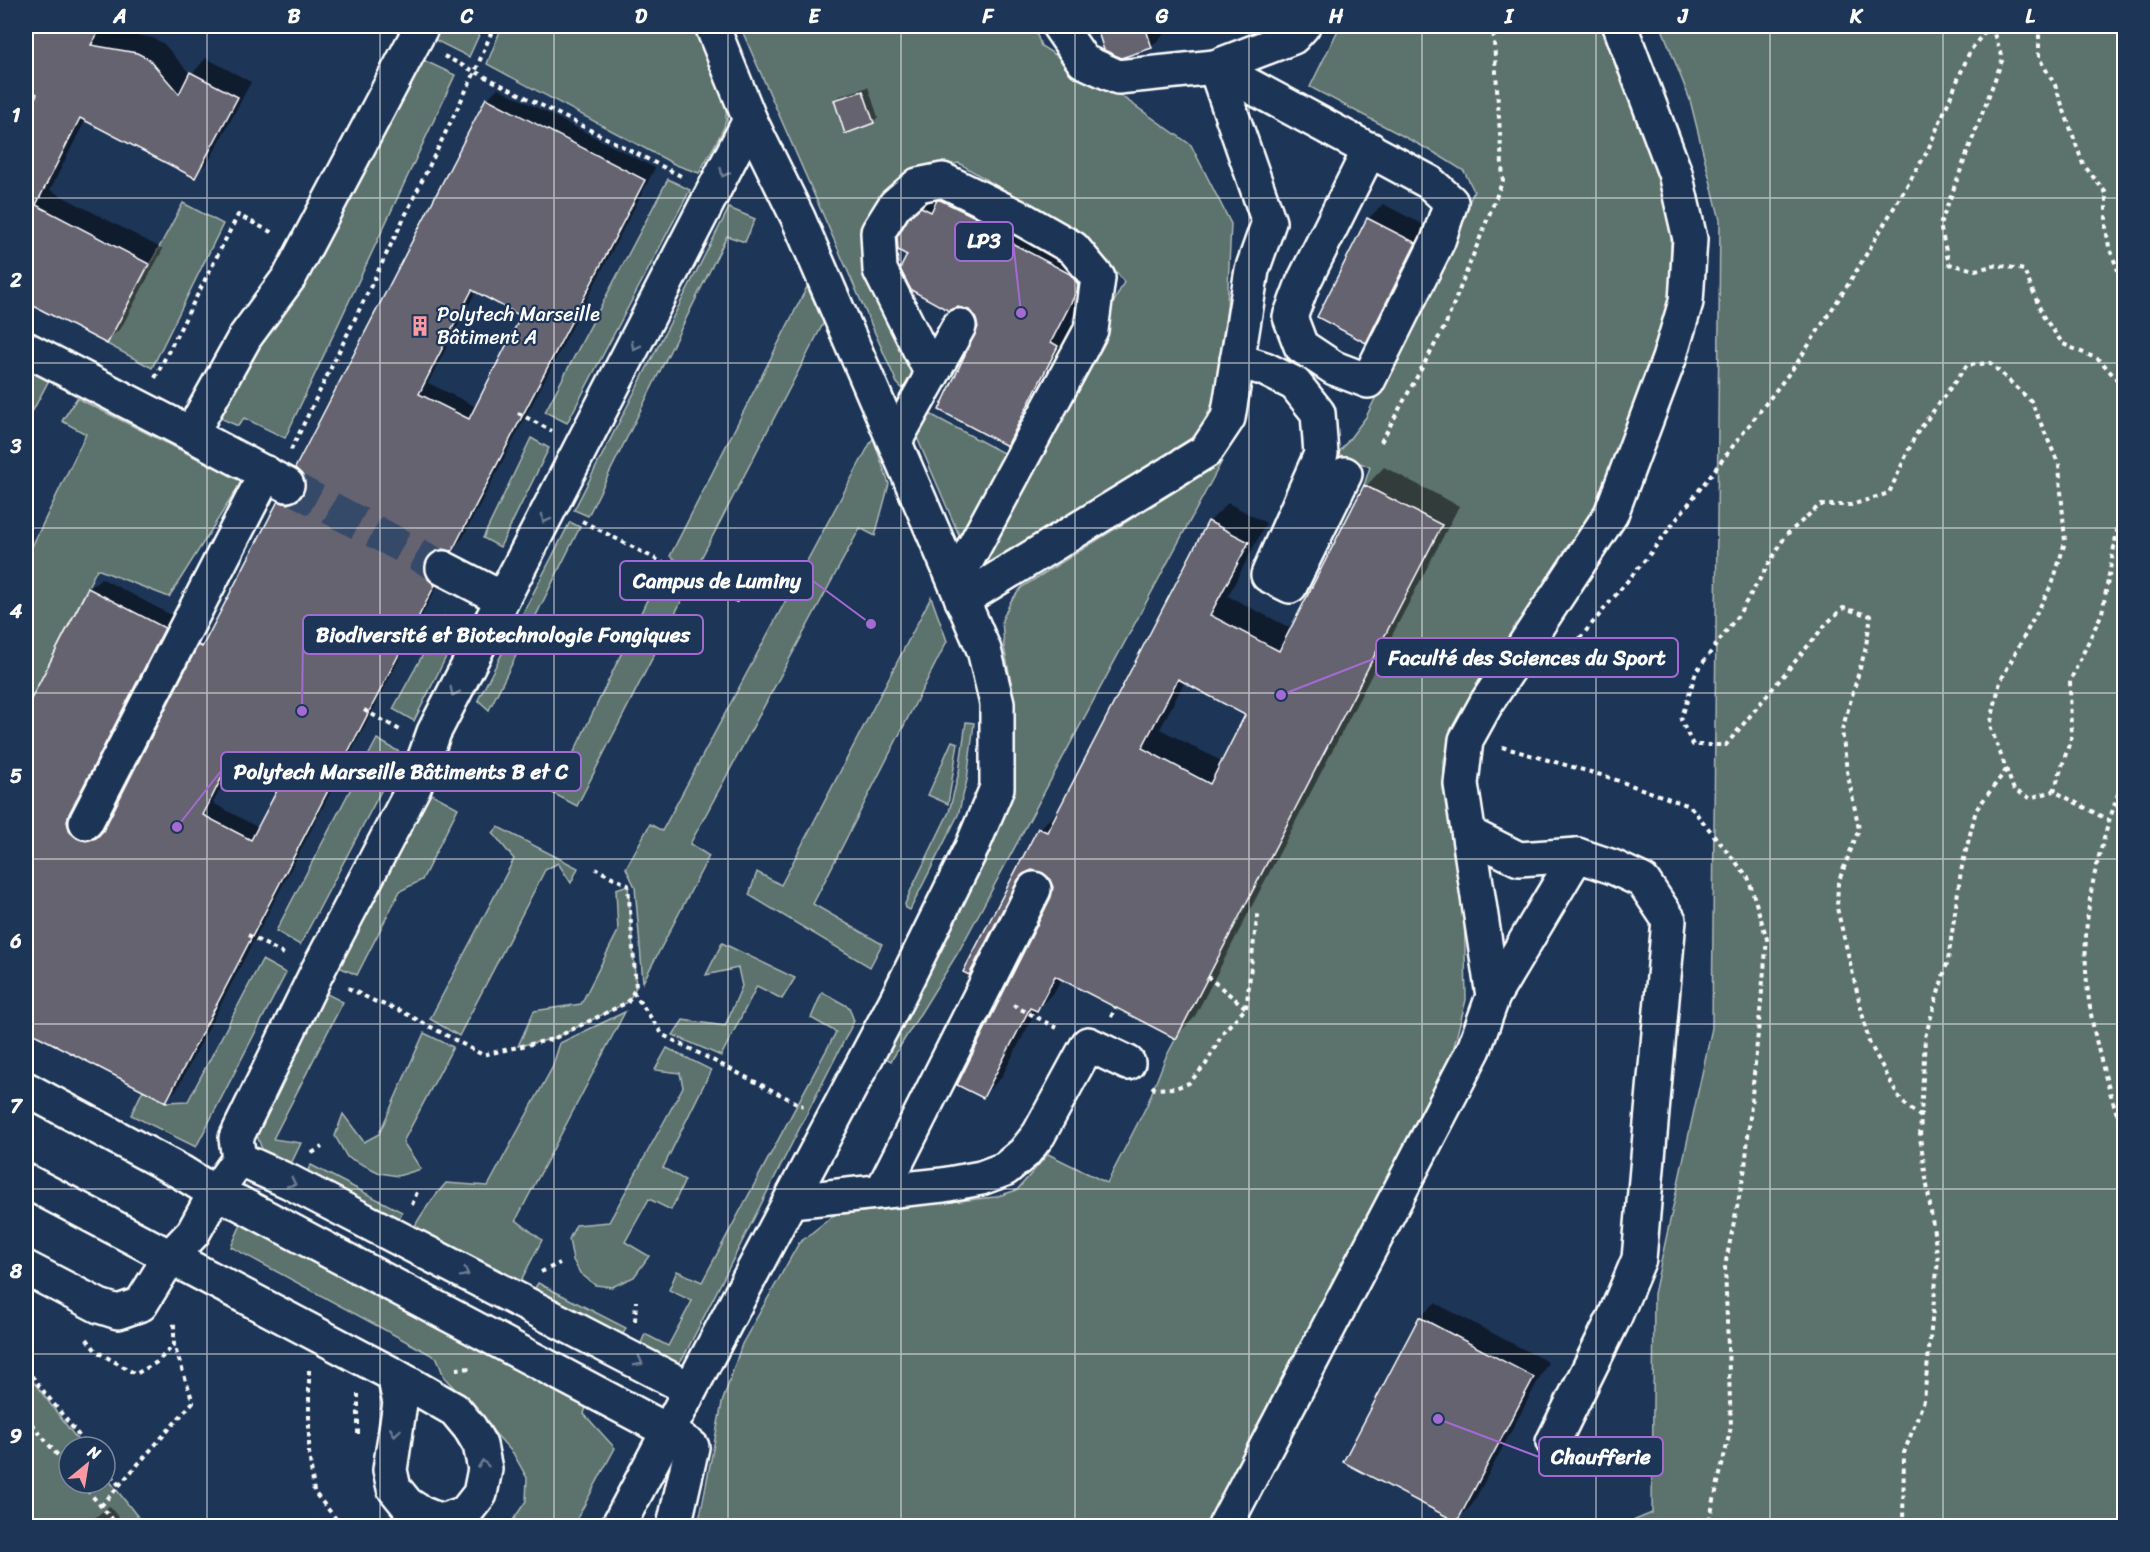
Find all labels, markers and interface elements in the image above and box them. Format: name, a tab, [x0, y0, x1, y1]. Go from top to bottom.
text: A	[112, 0, 127, 34]
text: B	[288, 0, 301, 34]
text: C	[460, 0, 474, 34]
text: D	[635, 0, 648, 34]
text: E	[808, 0, 821, 34]
text: F	[982, 0, 995, 34]
text: G	[1155, 0, 1169, 34]
text: H	[1328, 0, 1344, 34]
text: I	[1504, 0, 1515, 34]
text: J	[1677, 0, 1689, 34]
text: K	[1849, 0, 1864, 34]
text: L	[2025, 0, 2035, 34]
text: 1	[12, 98, 21, 133]
one-way arrow	[720, 166, 731, 177]
callout: LP3	[955, 222, 1013, 261]
text: LP3	[967, 222, 1001, 260]
text: 2	[9, 263, 22, 298]
place label: Polytech Marseille Bâtiment A	[437, 297, 600, 355]
building icon: Polytech Marseille Bâtiment A	[408, 314, 432, 338]
one-way arrow	[631, 340, 642, 350]
text: 3	[10, 429, 22, 464]
one-way arrow	[541, 513, 552, 523]
callout: Campus de Luminy	[620, 561, 813, 600]
text: Campus de Luminy	[632, 562, 802, 600]
text: 4	[9, 594, 23, 629]
callout: Biodiversité et Biotechnologie Fongiques	[303, 615, 703, 654]
text: Biodiversité et Biotechnologie Fongiques	[316, 616, 691, 654]
callout: Faculté des Sciences du Sport	[1376, 638, 1678, 677]
text: Faculté des Sciences du Sport	[1387, 639, 1667, 677]
one-way arrow	[450, 685, 461, 696]
callout: Polytech Marseille Bâtiments B et C	[221, 752, 581, 791]
text: Polytech Marseille Bâtiments B et C	[234, 753, 569, 791]
text: 5	[10, 759, 22, 794]
text: 6	[9, 924, 22, 959]
text: 7	[10, 1089, 23, 1124]
one-way arrow	[286, 1176, 297, 1188]
text: 8	[9, 1254, 23, 1289]
one-way arrow	[459, 1265, 470, 1277]
one-way arrow	[632, 1355, 643, 1366]
text: 9	[10, 1419, 22, 1454]
one-way arrow	[390, 1428, 402, 1437]
north arrow	[57, 1435, 117, 1495]
text: N	[81, 1437, 107, 1468]
callout: Chaufferie	[1539, 1437, 1663, 1476]
text: Chaufferie	[1550, 1438, 1651, 1476]
one-way arrow	[477, 1459, 490, 1469]

